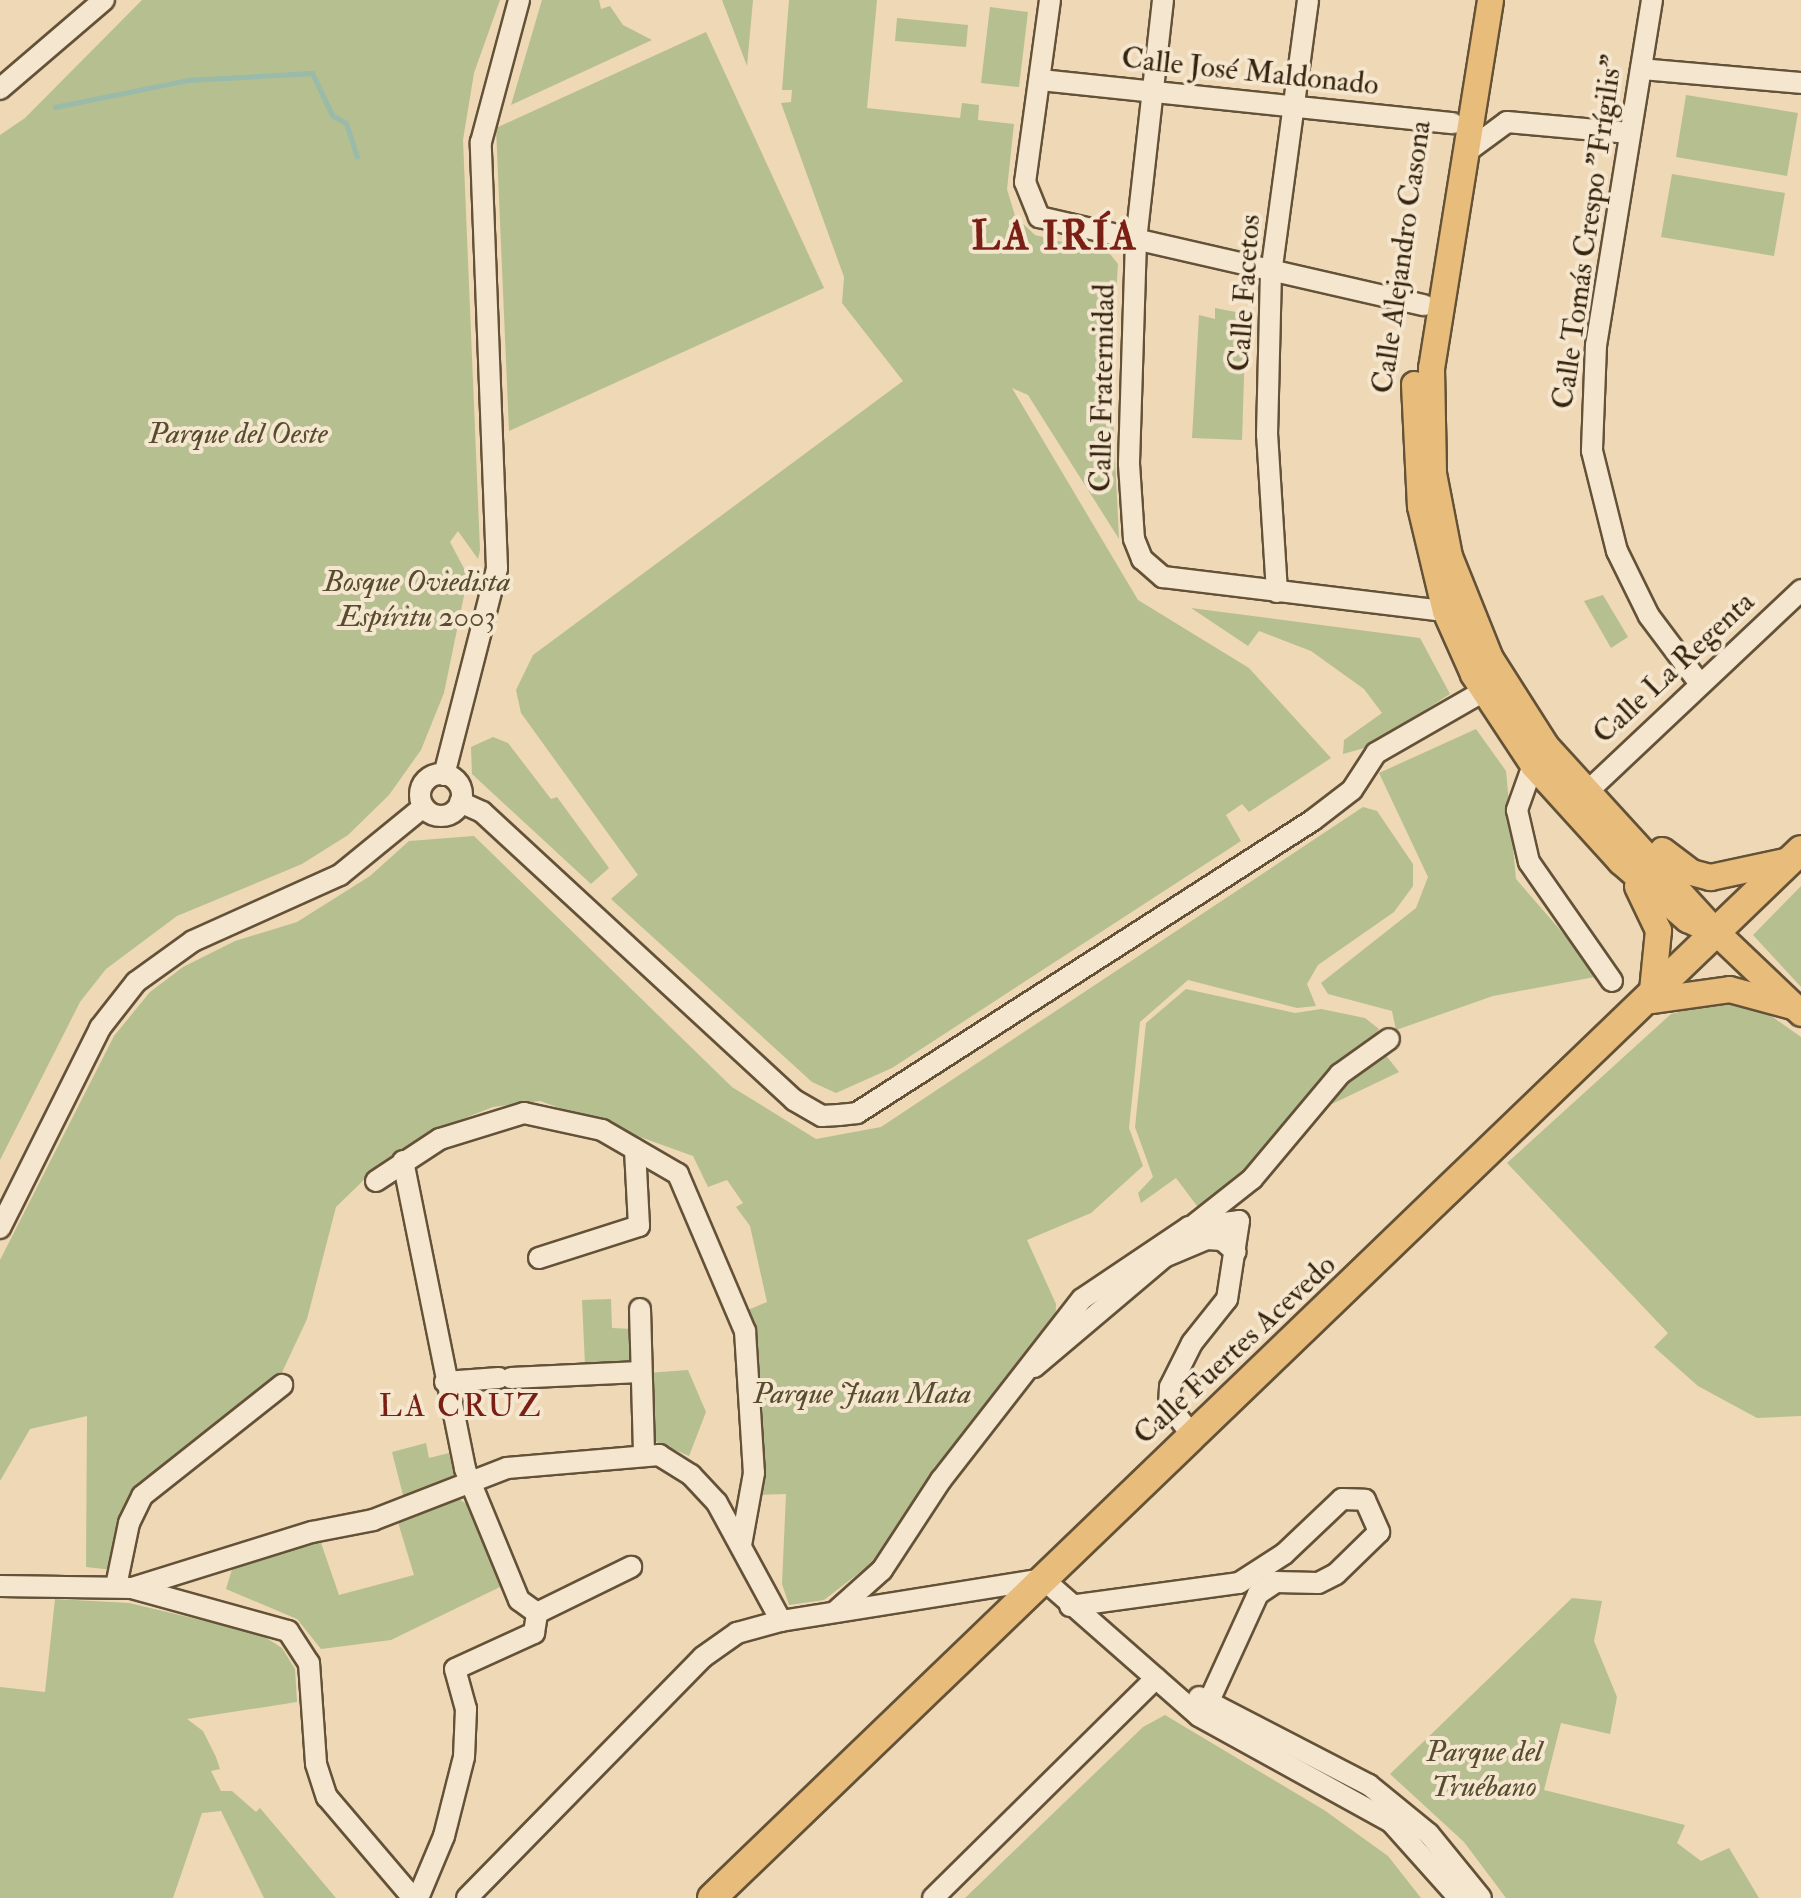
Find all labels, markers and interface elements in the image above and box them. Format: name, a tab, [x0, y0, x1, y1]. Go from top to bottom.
street label: Calle José Maldonado	[1120, 41, 1380, 103]
street label: Calle Tomás Crespo "Frígilis"	[1545, 53, 1631, 411]
street label: Calle Alejandro Casona	[1365, 118, 1439, 396]
district label: LA IRÍA	[971, 213, 1139, 261]
street label: Calle Facetos	[1222, 213, 1268, 373]
street label: Calle Fraternidad	[1083, 283, 1123, 493]
park label: Parque del Oeste	[148, 416, 328, 452]
park label: Bosque Oviedista Espíritu 2003	[323, 564, 511, 634]
street label: Calle La Regenta	[1586, 584, 1762, 752]
street label: Calle Fuertes Acevedo	[1127, 1247, 1343, 1453]
park label: Parque Juan Mata	[753, 1376, 971, 1412]
district label: LA CRUZ	[379, 1387, 543, 1425]
park label: Parque del Truébano	[1426, 1734, 1542, 1804]

